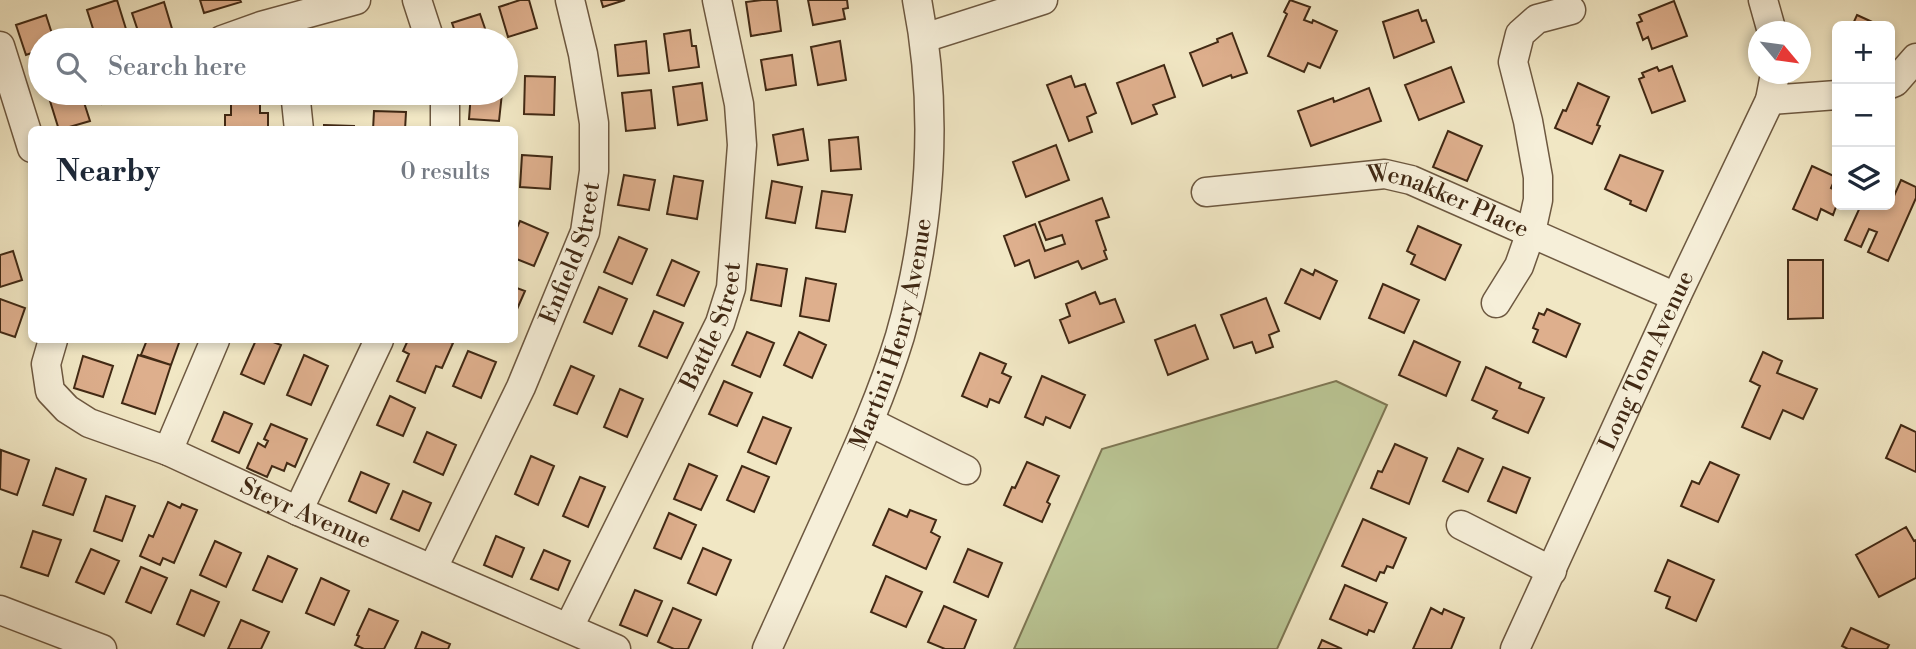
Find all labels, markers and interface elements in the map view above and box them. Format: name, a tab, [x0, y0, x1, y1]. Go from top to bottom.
north arrow	[1748, 21, 1811, 84]
map controls	[1832, 21, 1895, 210]
button: +	[1832, 21, 1895, 84]
search box	[28, 28, 518, 105]
icon: search	[52, 48, 90, 86]
text: Search here	[108, 51, 247, 83]
button: −	[1832, 84, 1895, 147]
button: layers	[1832, 147, 1895, 210]
text: Nearby	[56, 153, 160, 191]
text: 0 results	[400, 158, 490, 186]
street label: Wenakker Place	[1365, 159, 1533, 245]
street label: Enfield Street	[534, 179, 607, 329]
street label: Martini Henry Avenue	[844, 217, 939, 455]
street label: Battle Street	[674, 261, 748, 396]
street label: Long Tom Avenue	[1593, 266, 1701, 455]
street label: Steyr Avenue	[235, 471, 376, 556]

